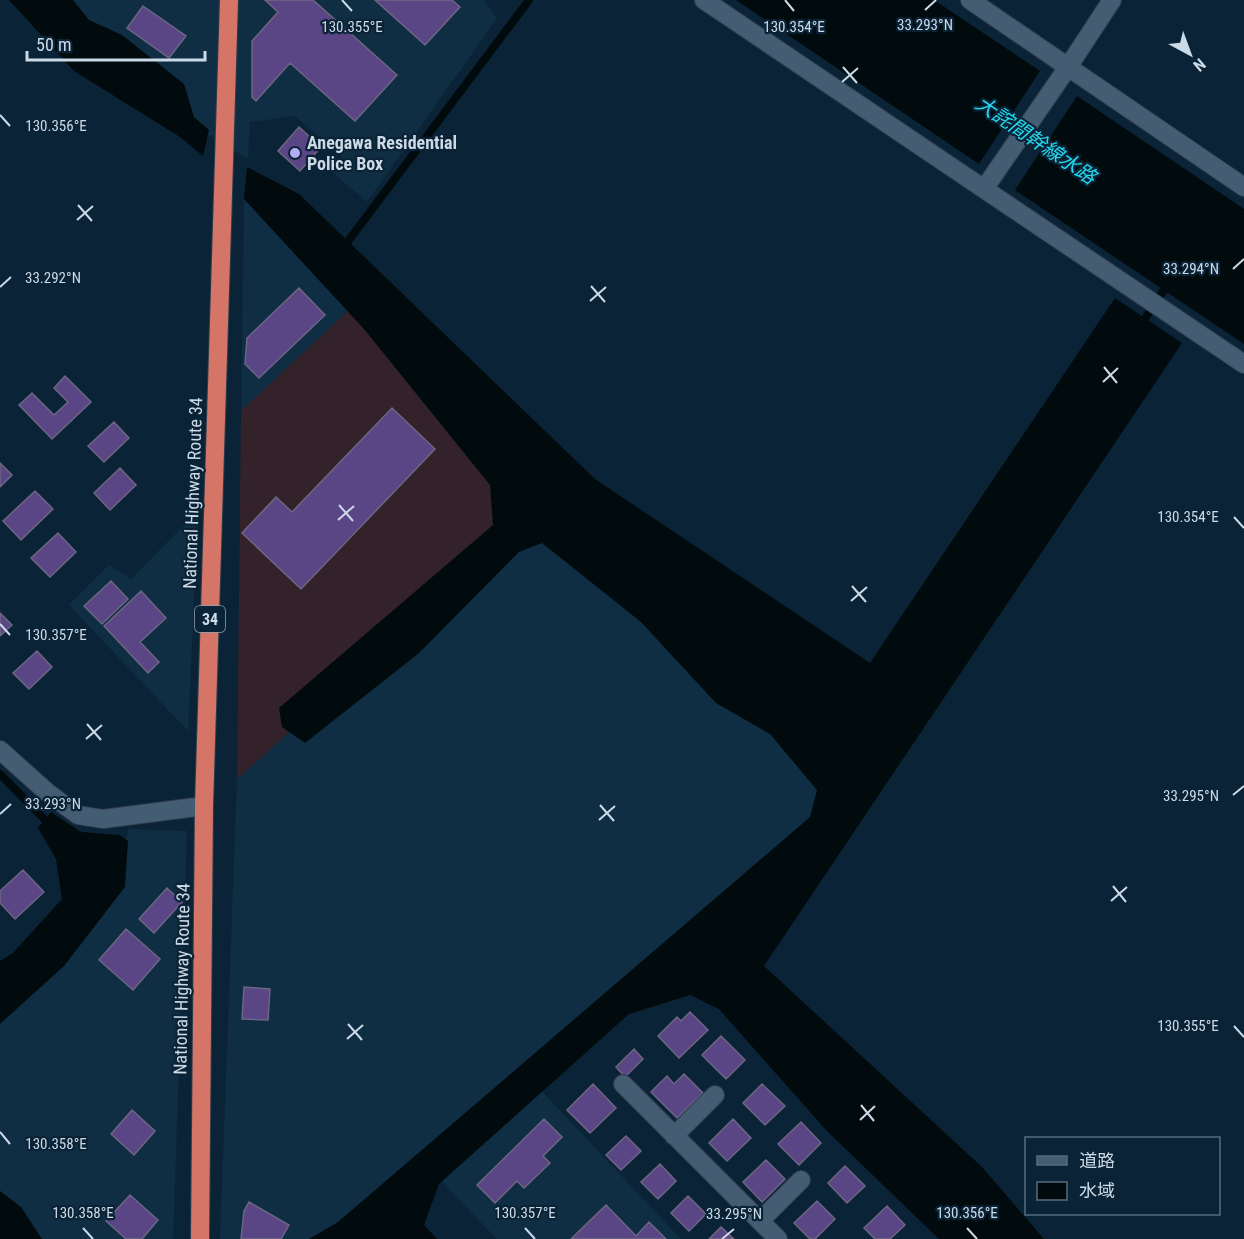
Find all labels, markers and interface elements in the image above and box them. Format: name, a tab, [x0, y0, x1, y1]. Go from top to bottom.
text: 33.293°N	[897, 16, 953, 34]
text: 130.355°E	[321, 18, 383, 36]
text: 130.354°E	[763, 18, 825, 36]
scale bar	[27, 24, 206, 62]
north arrow	[1160, 24, 1220, 84]
text: 50 m	[36, 34, 71, 55]
text: N	[1190, 55, 1209, 75]
water label: 大詫間幹線水路	[971, 91, 1102, 190]
text: 130.356°E	[25, 117, 87, 135]
place label: Anegawa Residential Police Box	[307, 132, 457, 174]
marker: Anegawa Residential Police Box	[288, 146, 302, 160]
text: 33.294°N	[1163, 260, 1219, 278]
text: 33.292°N	[25, 269, 81, 287]
street label: National Highway Route 34	[179, 397, 206, 589]
text: 130.354°E	[1157, 508, 1219, 526]
road number: 34	[195, 606, 225, 632]
text: 130.357°E	[25, 626, 87, 644]
text: 33.295°N	[1163, 787, 1219, 805]
text: 33.293°N	[25, 795, 81, 813]
street label: National Highway Route 34	[169, 883, 194, 1075]
text: 130.355°E	[1157, 1017, 1219, 1035]
text: 130.358°E	[25, 1135, 87, 1153]
legend	[1025, 1137, 1220, 1215]
text: 道路	[1079, 1150, 1115, 1171]
text: 水域	[1079, 1180, 1115, 1201]
text: 130.358°E	[52, 1204, 114, 1222]
text: 130.357°E	[494, 1204, 556, 1222]
text: 130.356°E	[936, 1204, 998, 1222]
text: 33.295°N	[706, 1205, 762, 1223]

